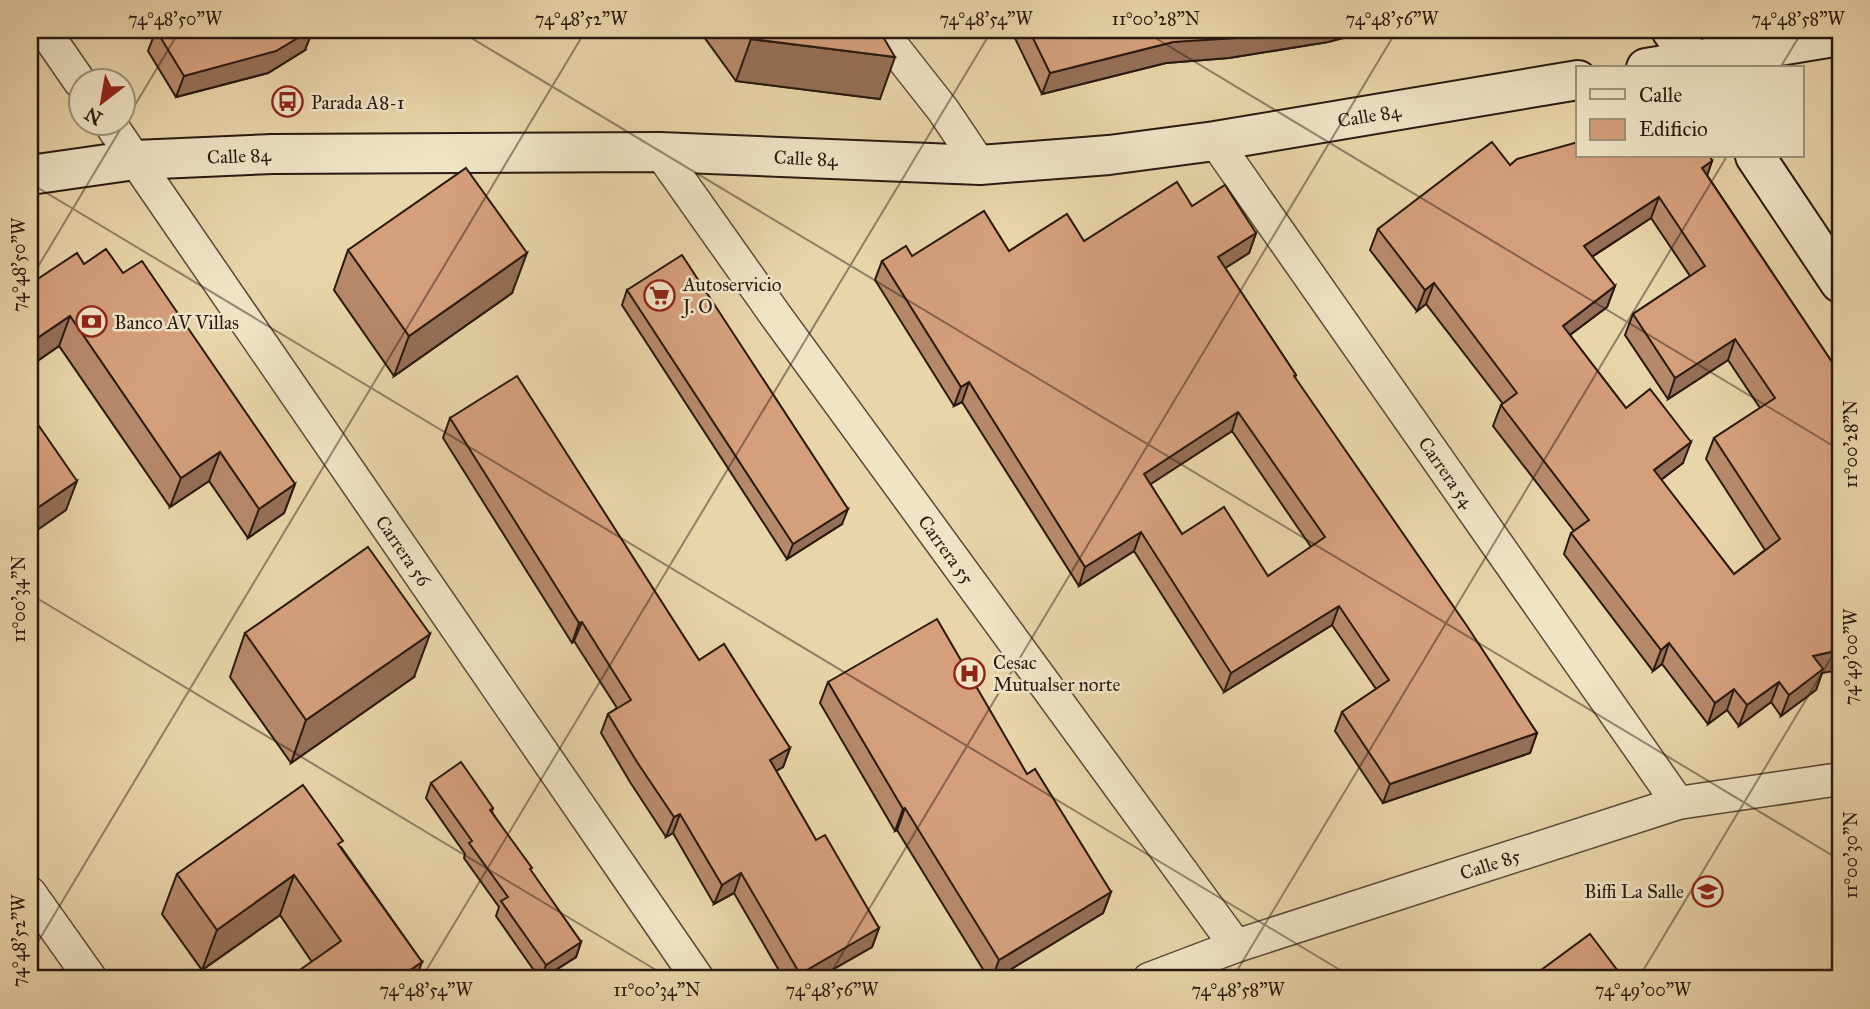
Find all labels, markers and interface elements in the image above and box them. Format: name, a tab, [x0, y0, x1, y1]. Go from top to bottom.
text: 74°48'50"W	[128, 8, 223, 30]
text: 74°48'52"W	[535, 8, 628, 30]
text: 74°48'54"W	[939, 8, 1034, 30]
text: 11°00'28"N	[1112, 8, 1200, 30]
text: 74°48'56"W	[1346, 8, 1439, 30]
text: 74°48'58"W	[1751, 8, 1846, 30]
north arrow	[66, 66, 136, 136]
legend	[1576, 66, 1804, 158]
text: Calle	[1639, 82, 1682, 108]
bus stop icon: Parada A8-1	[271, 85, 305, 119]
place label: Parada A8-1	[311, 91, 405, 114]
street label: Calle 84	[1336, 99, 1403, 132]
text: N	[81, 102, 106, 130]
text: Edificio	[1639, 116, 1708, 142]
street label: Calle 84	[206, 143, 272, 169]
street label: Calle 84	[773, 146, 838, 171]
text: 74°48'50"W	[8, 217, 30, 312]
place label: Autoservicio J. O	[681, 273, 782, 319]
supermarket icon: Autoservicio J. O	[643, 278, 677, 312]
bank icon: Banco AV Villas	[74, 305, 108, 339]
place label: Banco AV Villas	[114, 311, 239, 334]
text: 11°00'28"N	[1840, 400, 1862, 488]
street label: Carrera 54	[1413, 432, 1479, 513]
street label: Carrera 56	[371, 511, 436, 592]
street label: Carrera 55	[913, 511, 979, 589]
text: 11°00'34"N	[8, 555, 30, 643]
text: 74°49'00"W	[1840, 608, 1862, 705]
place label: Cesac Mutualser norte	[993, 651, 1120, 696]
hospital icon: Cesac Mutualser norte	[953, 656, 987, 690]
text: 11°00'30"N	[1840, 811, 1862, 899]
street label: Calle 85	[1457, 844, 1523, 885]
school or university icon: Biffi La Salle	[1690, 874, 1724, 908]
place label: Biffi La Salle	[1584, 880, 1684, 903]
text: 74°48'52"W	[8, 894, 30, 987]
text: 74°48'54"W	[379, 979, 474, 1001]
text: 11°00'34"N	[613, 979, 701, 1001]
text: 74°48'56"W	[786, 979, 879, 1001]
text: 74°48'58"W	[1191, 979, 1286, 1001]
text: 74°49'00"W	[1595, 979, 1692, 1001]

